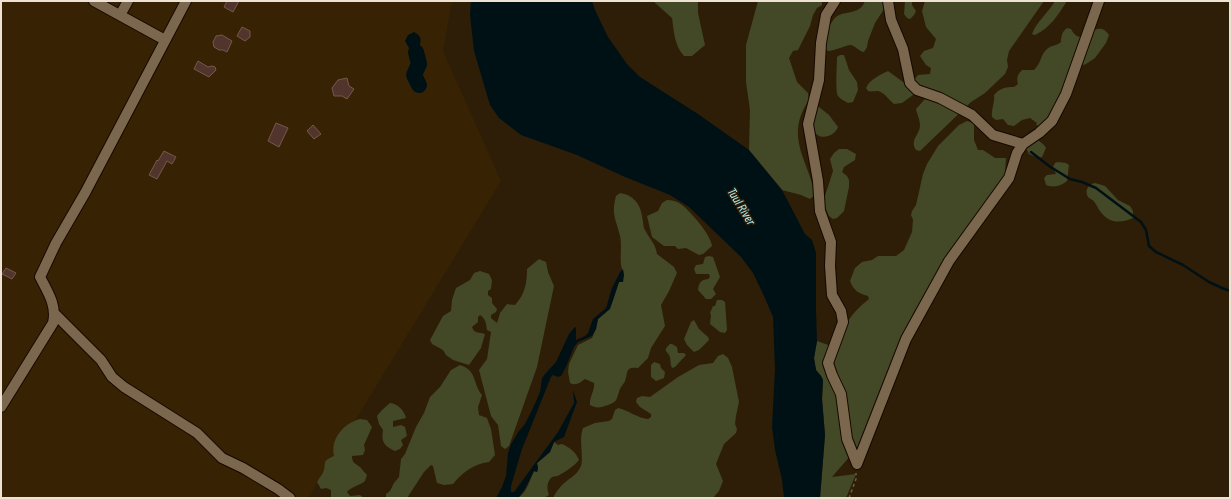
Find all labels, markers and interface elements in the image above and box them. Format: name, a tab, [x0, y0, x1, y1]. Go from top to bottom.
water label: Tuul River	[723, 185, 760, 229]

